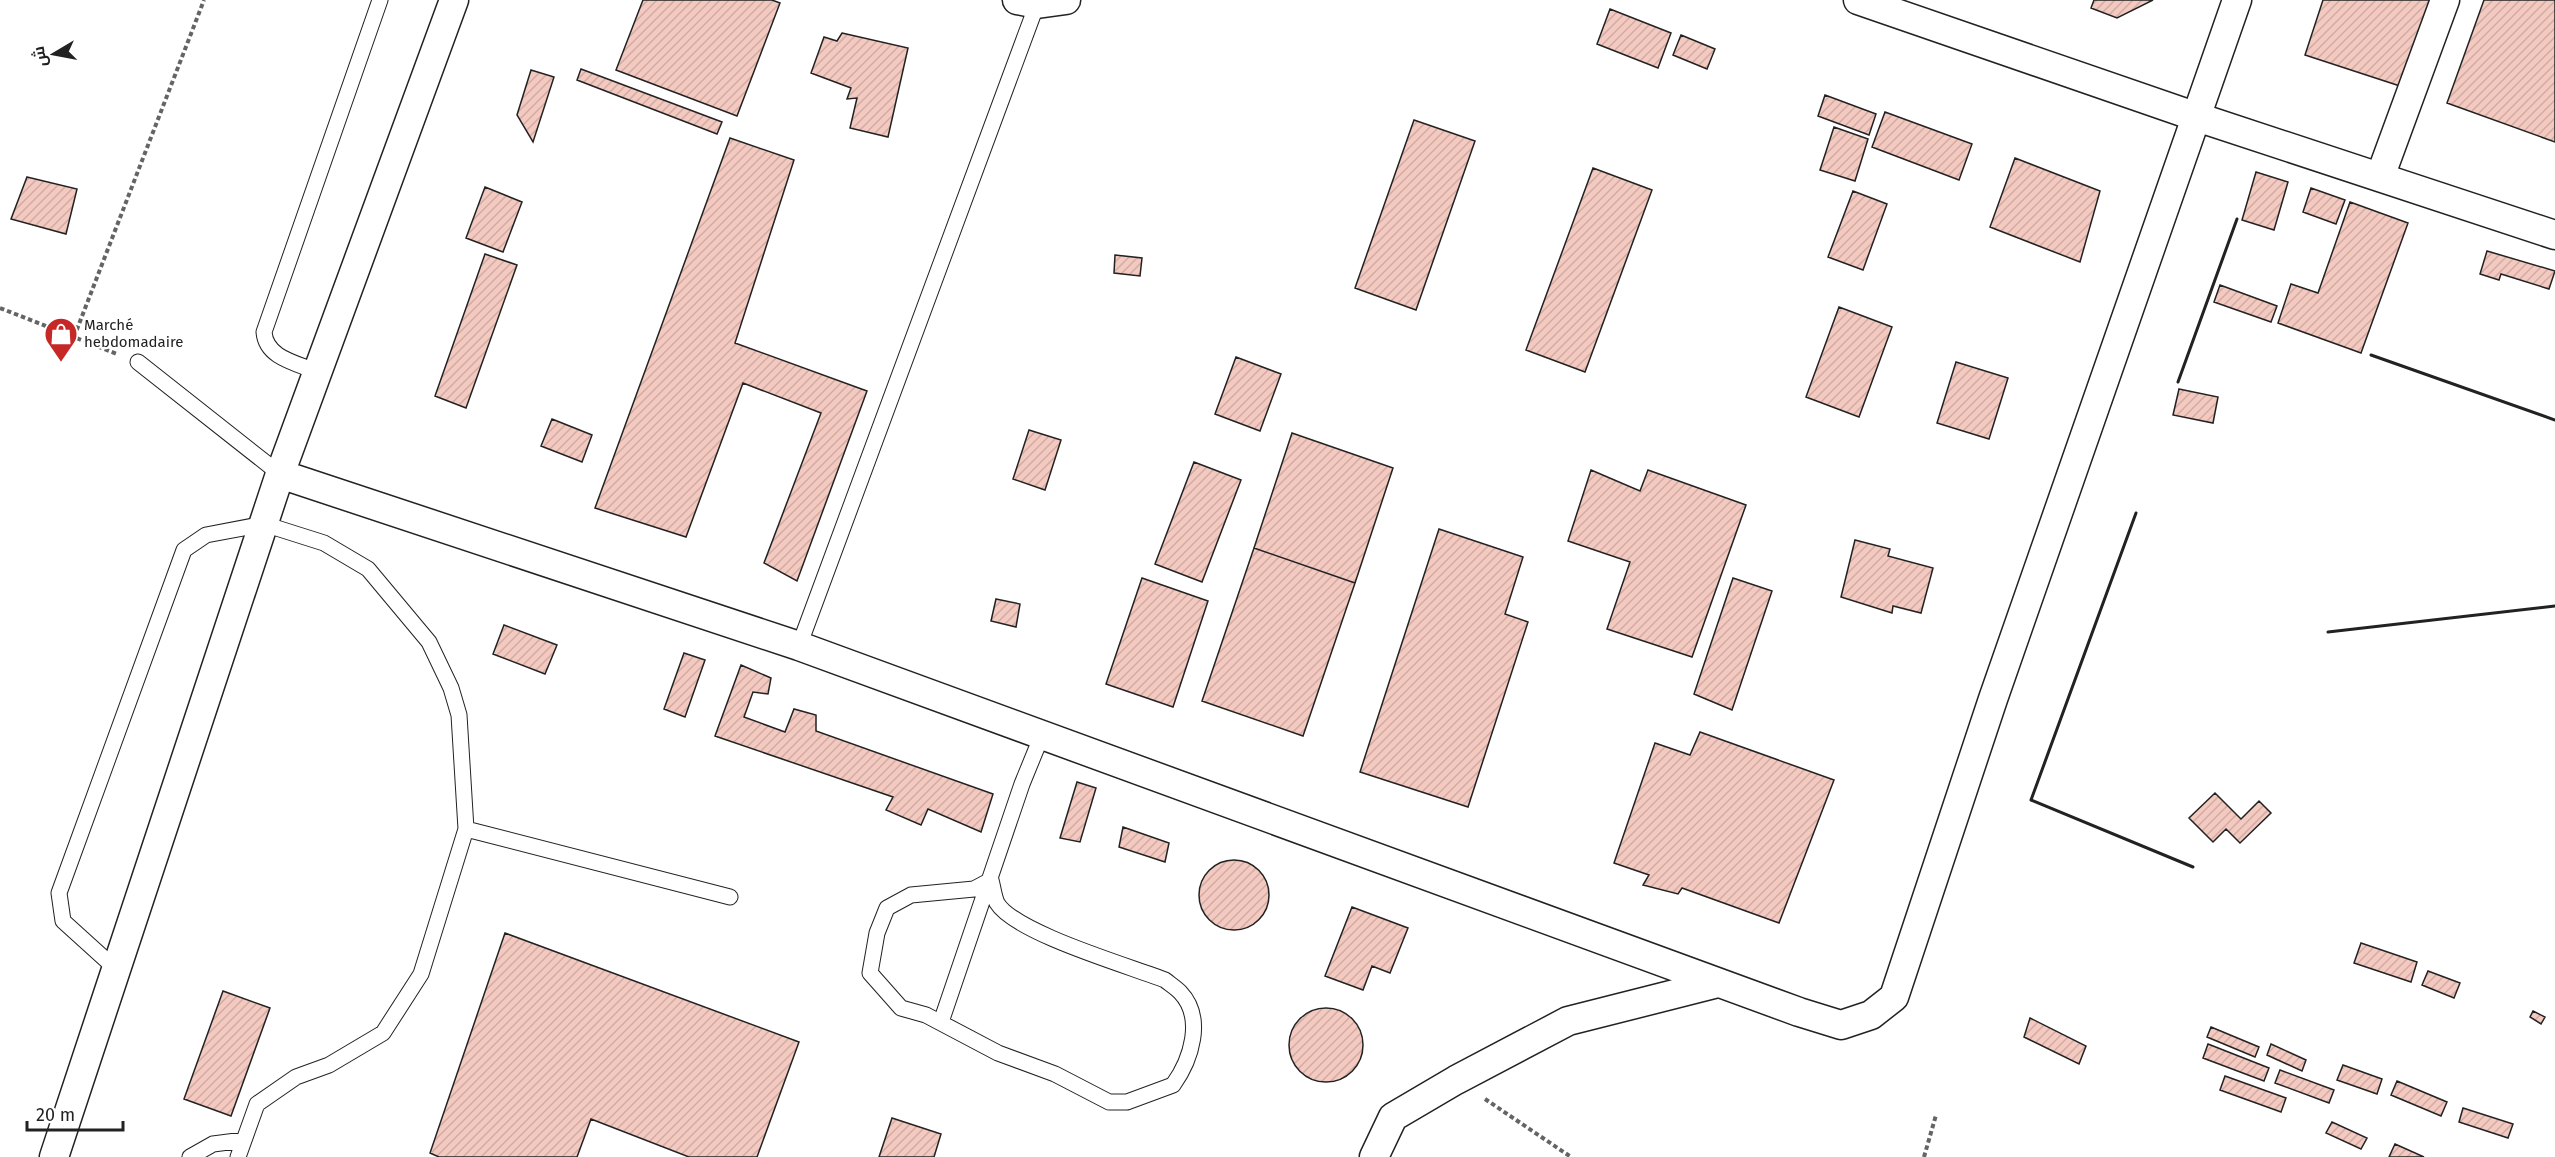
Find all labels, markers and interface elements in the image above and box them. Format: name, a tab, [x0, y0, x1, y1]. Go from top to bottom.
north arrow	[24, 24, 84, 84]
text: ش	[29, 45, 51, 68]
shop icon: Marché hebdomadaire	[43, 316, 79, 363]
place label: Marché hebdomadaire	[84, 316, 184, 351]
scale bar	[27, 1094, 123, 1132]
text: 20 m	[36, 1104, 75, 1126]

